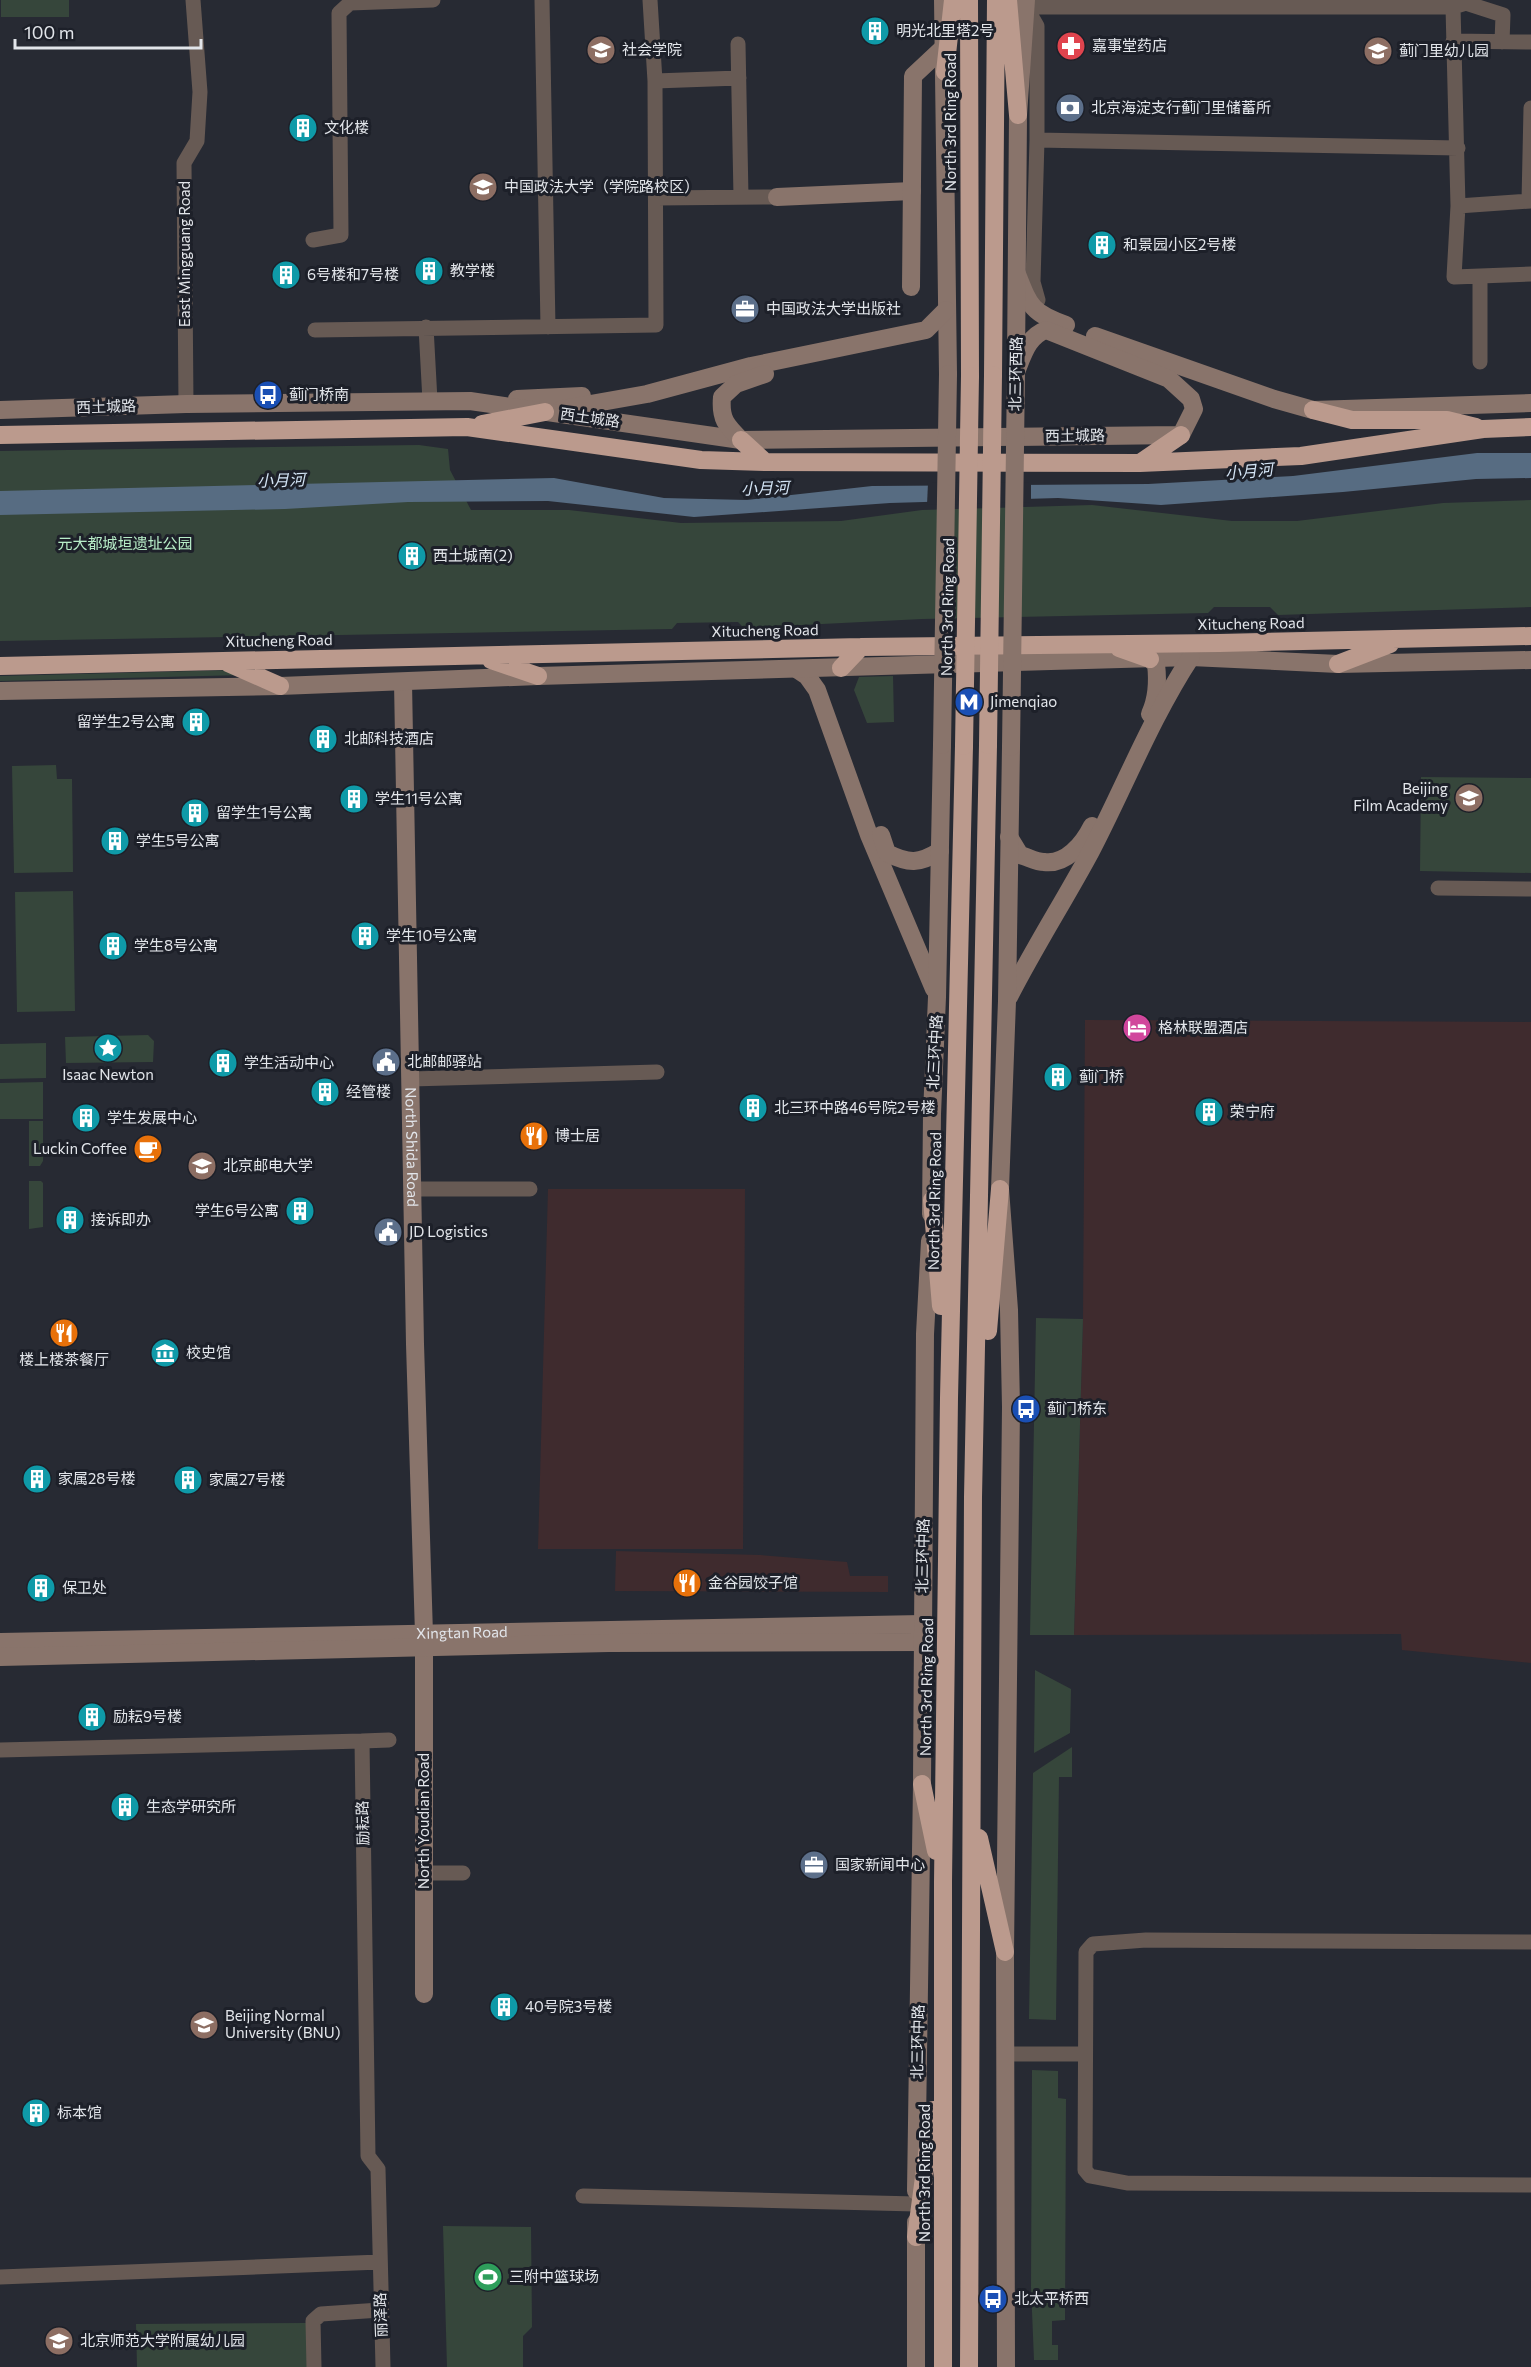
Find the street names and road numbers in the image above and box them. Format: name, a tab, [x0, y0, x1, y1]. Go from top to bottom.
street label: North 3rd Ring Road	[941, 53, 959, 191]
street label: East Mingguang Road	[175, 181, 193, 327]
street label: 北三环西路	[1005, 336, 1025, 412]
street label: 西土城路	[76, 396, 136, 416]
street label: 西土城路	[559, 404, 621, 430]
street label: 西土城路	[1045, 425, 1105, 445]
street label: North 3rd Ring Road	[937, 538, 957, 676]
street label: Xitucheng Road	[1197, 613, 1305, 633]
street label: Xitucheng Road	[711, 620, 819, 640]
street label: Xitucheng Road	[225, 630, 333, 650]
street label: 北三环中路	[923, 1014, 945, 1090]
street label: North Shida Road	[402, 1087, 423, 1207]
street label: North 3rd Ring Road	[924, 1132, 944, 1270]
street label: 北三环中路	[912, 1518, 932, 1594]
street label: North 3rd Ring Road	[916, 1618, 936, 1756]
street label: Xingtan Road	[416, 1622, 508, 1642]
street label: North Youdian Road	[414, 1753, 432, 1889]
street label: 励耘路	[353, 1800, 371, 1846]
street label: 北三环中路	[907, 2004, 927, 2080]
street label: North 3rd Ring Road	[915, 2104, 933, 2242]
street label: 丽泽路	[370, 2292, 390, 2338]

